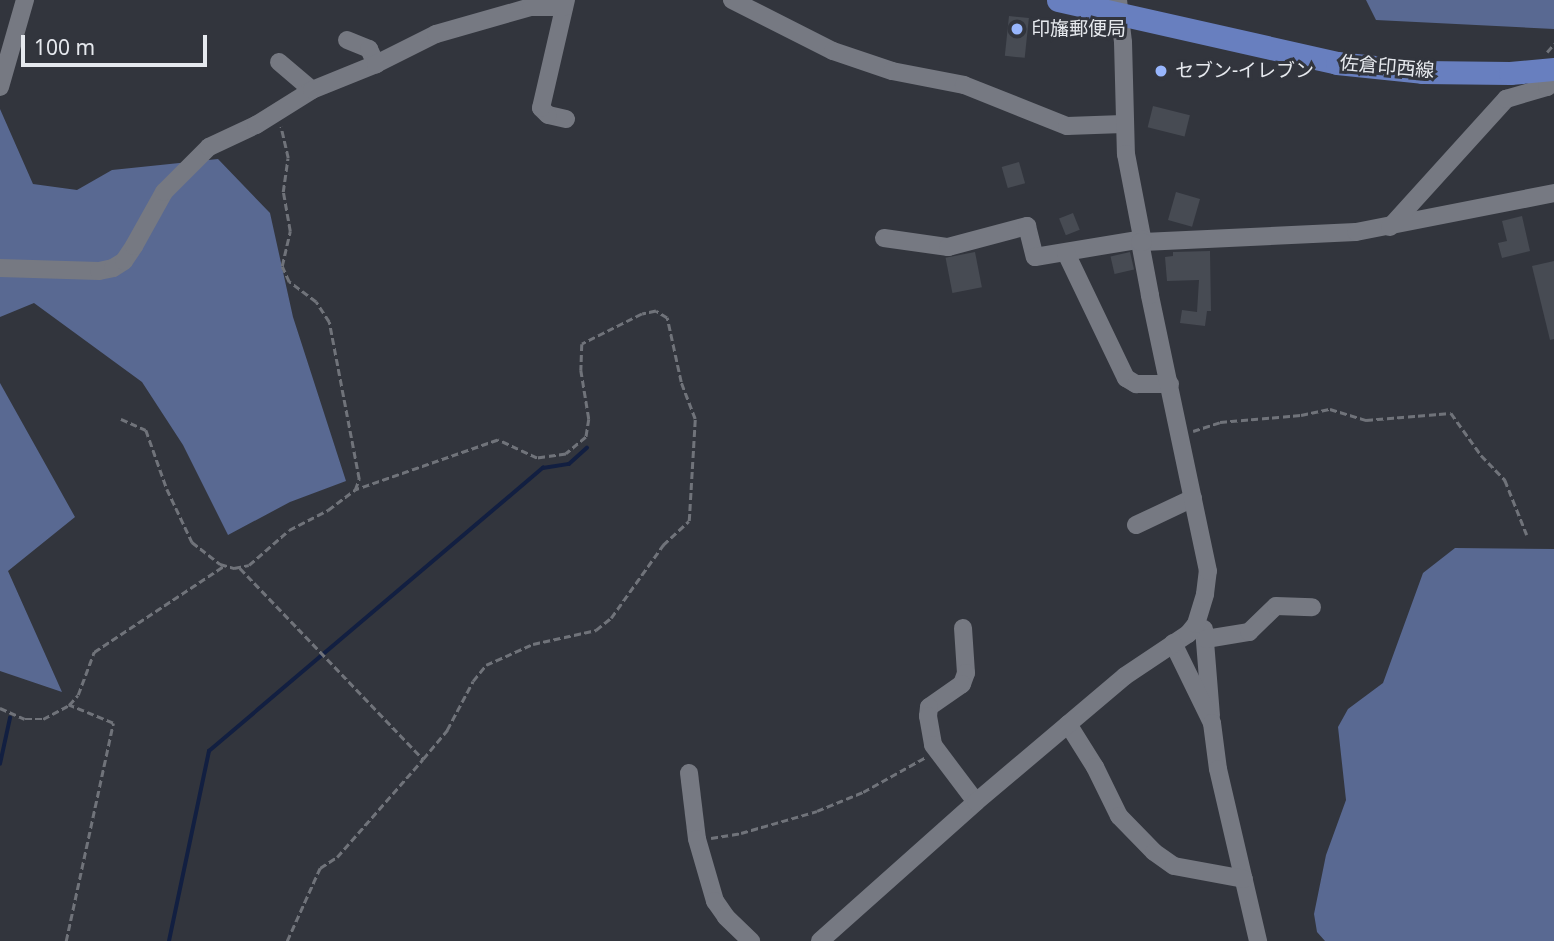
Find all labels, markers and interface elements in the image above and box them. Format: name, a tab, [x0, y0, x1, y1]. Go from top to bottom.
place label: 印旛郵便局	[1031, 18, 1126, 40]
scale bar	[24, 21, 210, 65]
marker: 印旛郵便局	[1009, 21, 1025, 37]
text: 100 m	[34, 33, 95, 61]
street label: 佐倉印西線	[1339, 52, 1435, 82]
place label: セブン-イレブン	[1175, 60, 1314, 82]
marker: セブン-イレブン	[1153, 63, 1169, 79]

